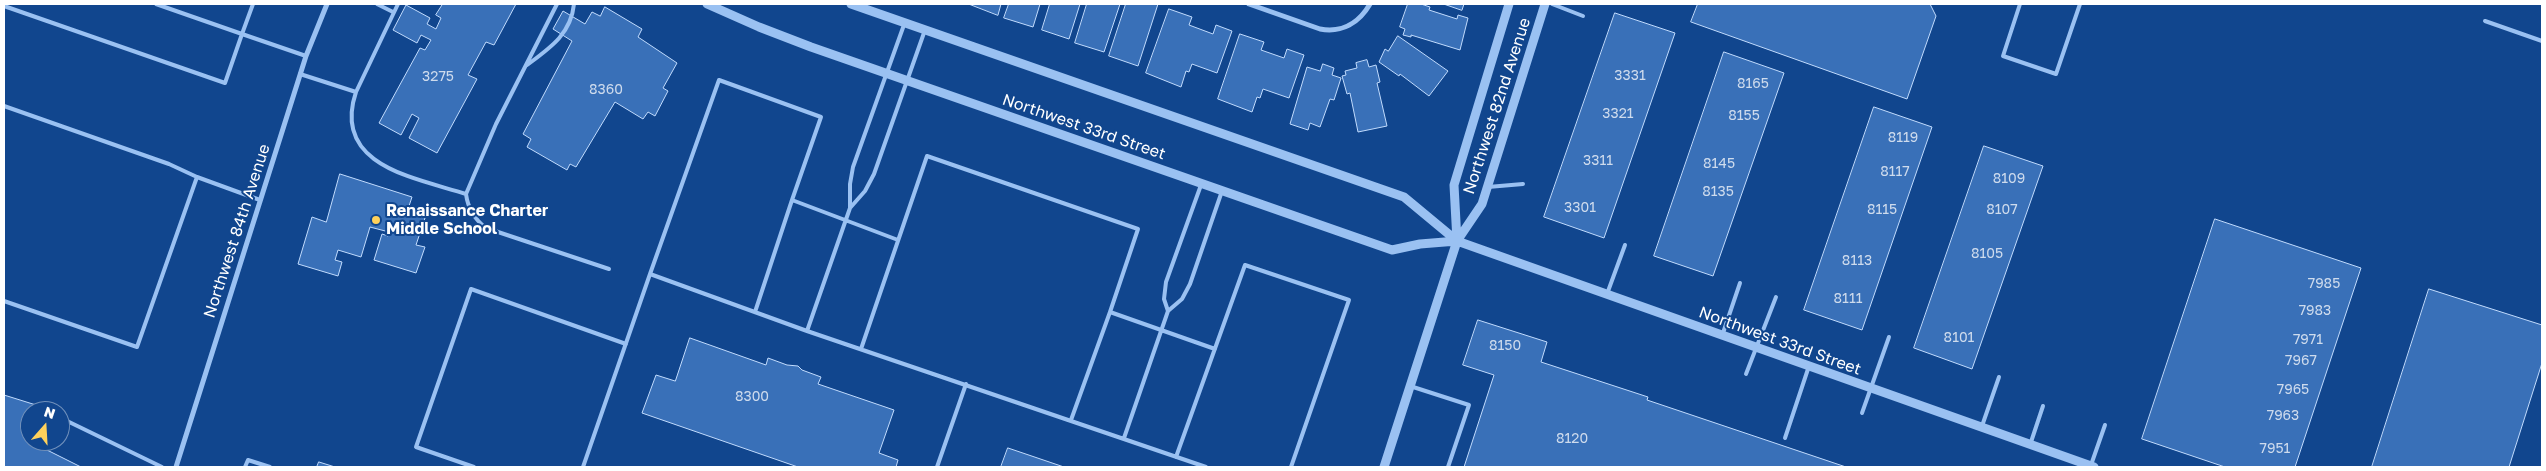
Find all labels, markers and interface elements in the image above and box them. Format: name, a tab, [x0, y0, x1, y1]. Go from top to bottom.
street label: Northwest 82nd Avenue	[1459, 15, 1535, 197]
house number: 3331	[1614, 68, 1646, 84]
house number: 3275	[422, 69, 454, 85]
house number: 8165	[1737, 76, 1769, 92]
house number: 8360	[589, 82, 623, 98]
street label: Northwest 33rd Street	[1000, 90, 1168, 164]
house number: 3321	[1602, 106, 1634, 122]
house number: 8155	[1728, 108, 1760, 124]
house number: 8119	[1888, 130, 1918, 146]
street label: Northwest 84th Avenue	[200, 142, 274, 320]
house number: 3311	[1583, 153, 1613, 169]
house number: 8145	[1703, 156, 1735, 172]
house number: 8117	[1880, 164, 1910, 180]
house number: 8109	[1993, 171, 2025, 187]
house number: 8135	[1702, 184, 1734, 200]
house number: 3301	[1564, 200, 1596, 216]
place label: Renaissance Charter Middle School	[386, 201, 548, 239]
house number: 8115	[1867, 202, 1897, 218]
house number: 8107	[1986, 202, 2018, 218]
marker: Renaissance Charter Middle School	[370, 214, 382, 226]
house number: 8105	[1971, 246, 2003, 262]
house number: 8113	[1842, 253, 1872, 269]
house number: 7985	[2308, 276, 2340, 292]
house number: 8111	[1834, 291, 1862, 307]
street label: Northwest 33rd Street	[1696, 303, 1864, 379]
house number: 7983	[2299, 303, 2331, 319]
house number: 8101	[1944, 330, 1974, 346]
house number: 7971	[2293, 332, 2323, 348]
house number: 8150	[1489, 338, 1521, 354]
house number: 7967	[2285, 353, 2317, 369]
house number: 7965	[2277, 382, 2309, 398]
house number: 8300	[735, 389, 769, 405]
north arrow	[20, 401, 70, 451]
text: N	[42, 403, 58, 422]
house number: 7963	[2267, 408, 2299, 424]
house number: 8120	[1556, 431, 1588, 447]
house number: 7951	[2260, 441, 2290, 457]

